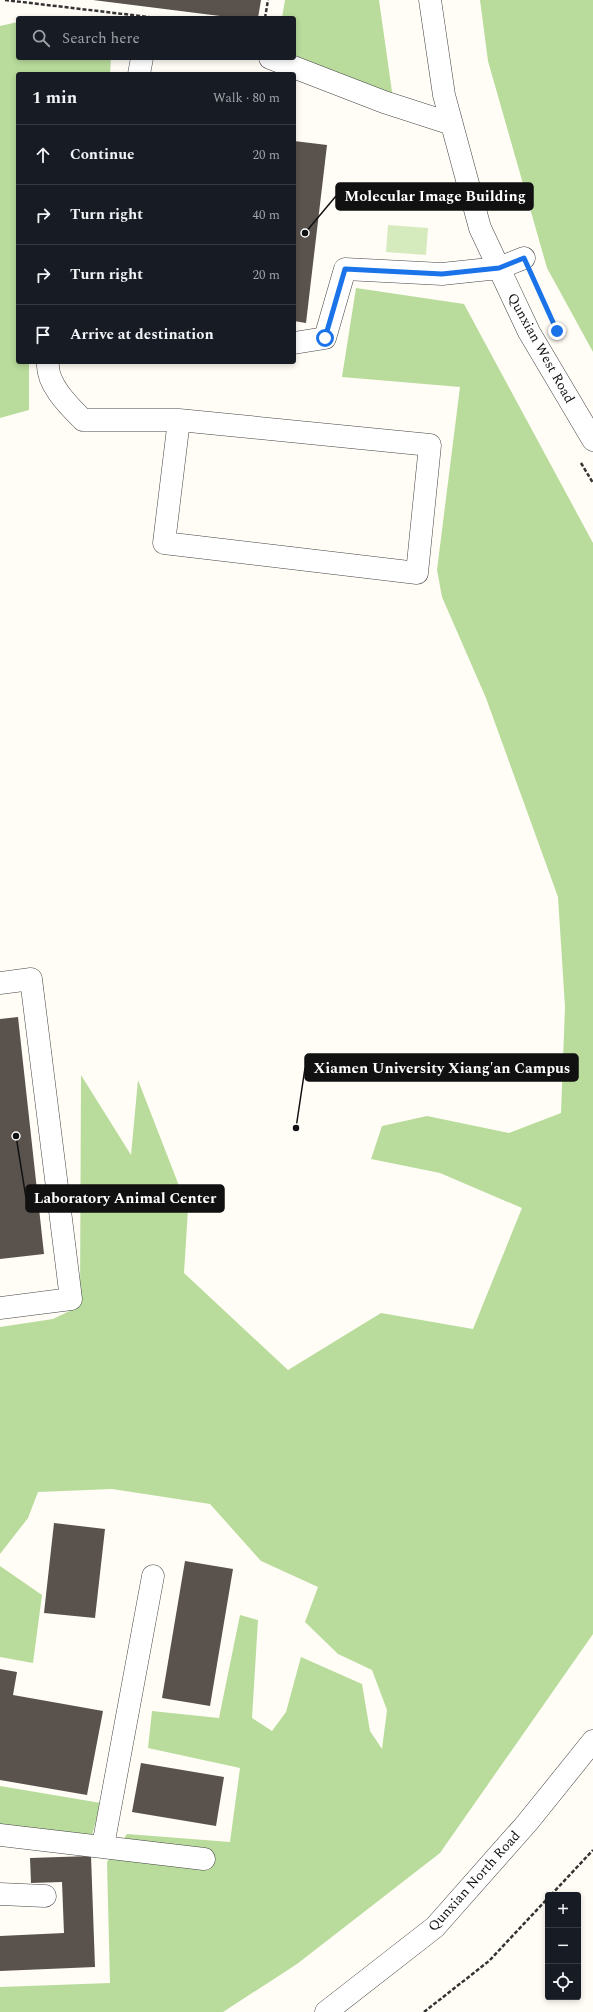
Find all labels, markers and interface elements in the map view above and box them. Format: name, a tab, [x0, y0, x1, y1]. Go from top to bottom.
search box	[16, 16, 296, 60]
icon: search	[30, 27, 52, 49]
text: Search here	[62, 27, 140, 50]
text: 1 min	[32, 85, 77, 111]
text: Walk · 80 m	[213, 88, 280, 108]
text: Continue	[70, 143, 135, 166]
icon: ahead	[32, 144, 54, 166]
text: 20 m	[253, 145, 280, 165]
callout: Molecular Image Building	[336, 183, 533, 210]
text: Molecular Image Building	[344, 185, 526, 208]
text: Turn right	[70, 203, 143, 226]
icon: right	[32, 204, 54, 226]
text: 40 m	[253, 205, 280, 225]
text: Turn right	[70, 263, 143, 286]
icon: right	[32, 264, 54, 286]
text: 20 m	[253, 265, 280, 285]
street label: Qunxian West Road	[502, 289, 580, 407]
route end	[548, 322, 566, 340]
text: Arrive at destination	[70, 323, 214, 346]
icon: arrive	[32, 324, 54, 346]
route start	[316, 329, 334, 347]
callout: Xiamen University Xiang'an Campus	[305, 1054, 578, 1081]
text: Xiamen University Xiang'an Campus	[314, 1057, 570, 1080]
callout: Laboratory Animal Center	[26, 1185, 224, 1212]
text: Laboratory Animal Center	[34, 1187, 217, 1210]
street label: Qunxian North Road	[423, 1826, 525, 1936]
map controls	[545, 1892, 581, 2000]
button: +	[545, 1892, 581, 1928]
button: −	[545, 1928, 581, 1964]
button: locate	[545, 1964, 581, 2000]

